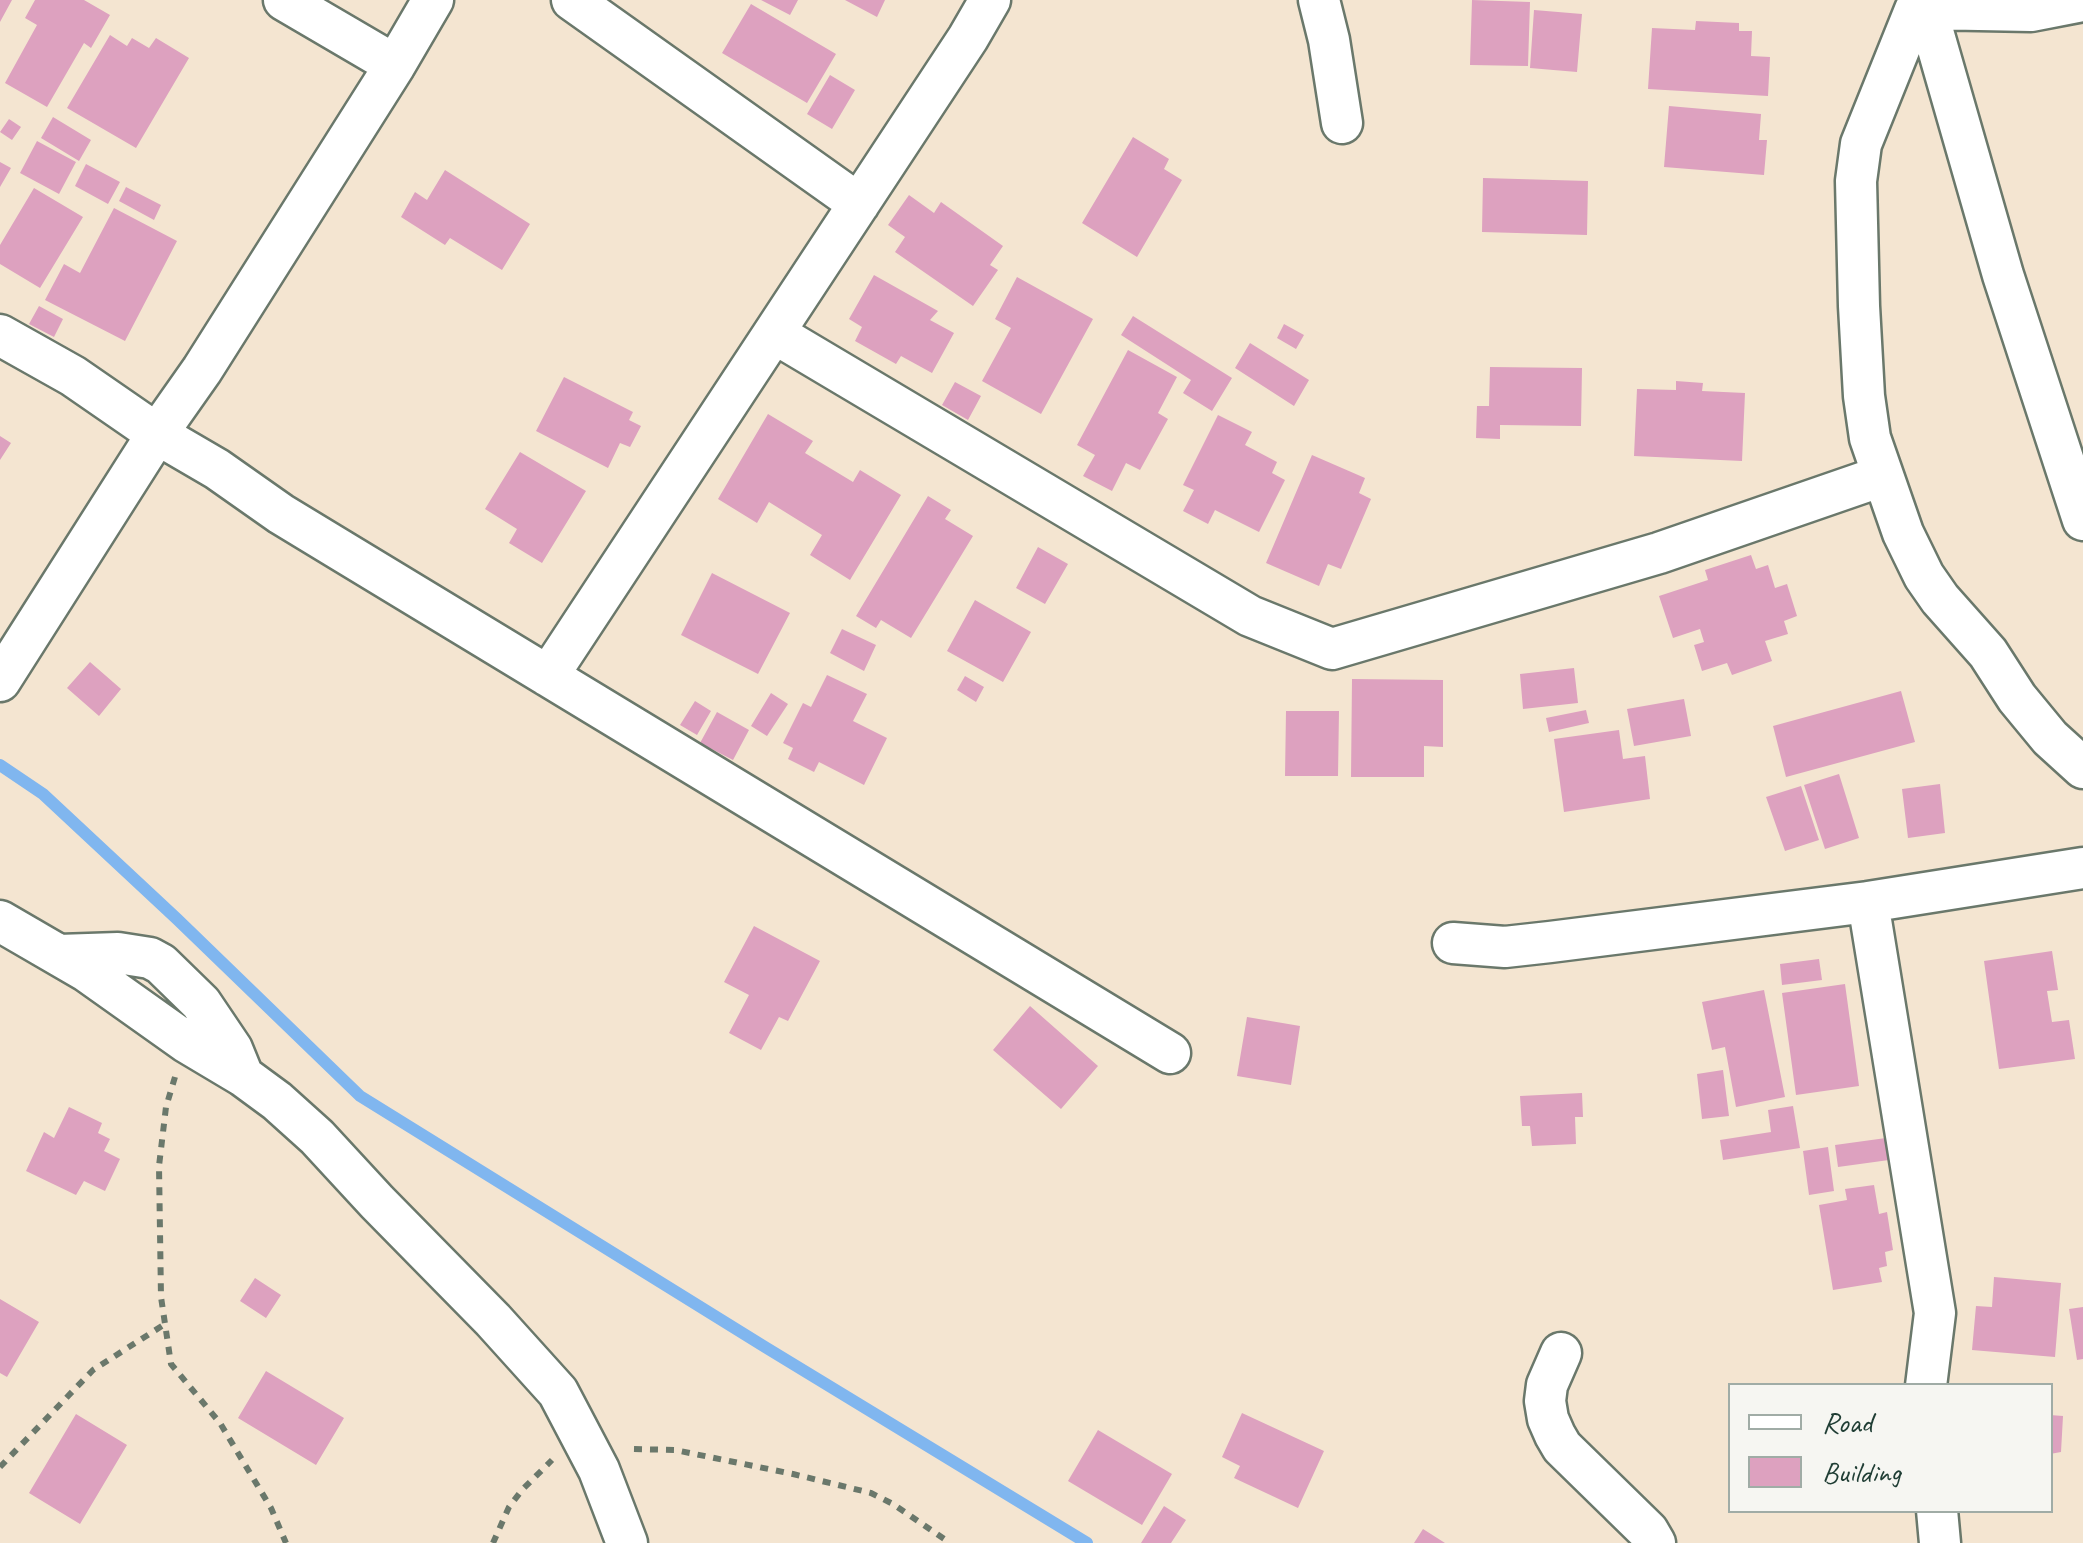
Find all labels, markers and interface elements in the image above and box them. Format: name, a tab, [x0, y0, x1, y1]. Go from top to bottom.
legend	[1728, 1383, 2053, 1513]
text: Road	[1822, 1403, 1872, 1441]
text: Building	[1822, 1453, 1901, 1491]

